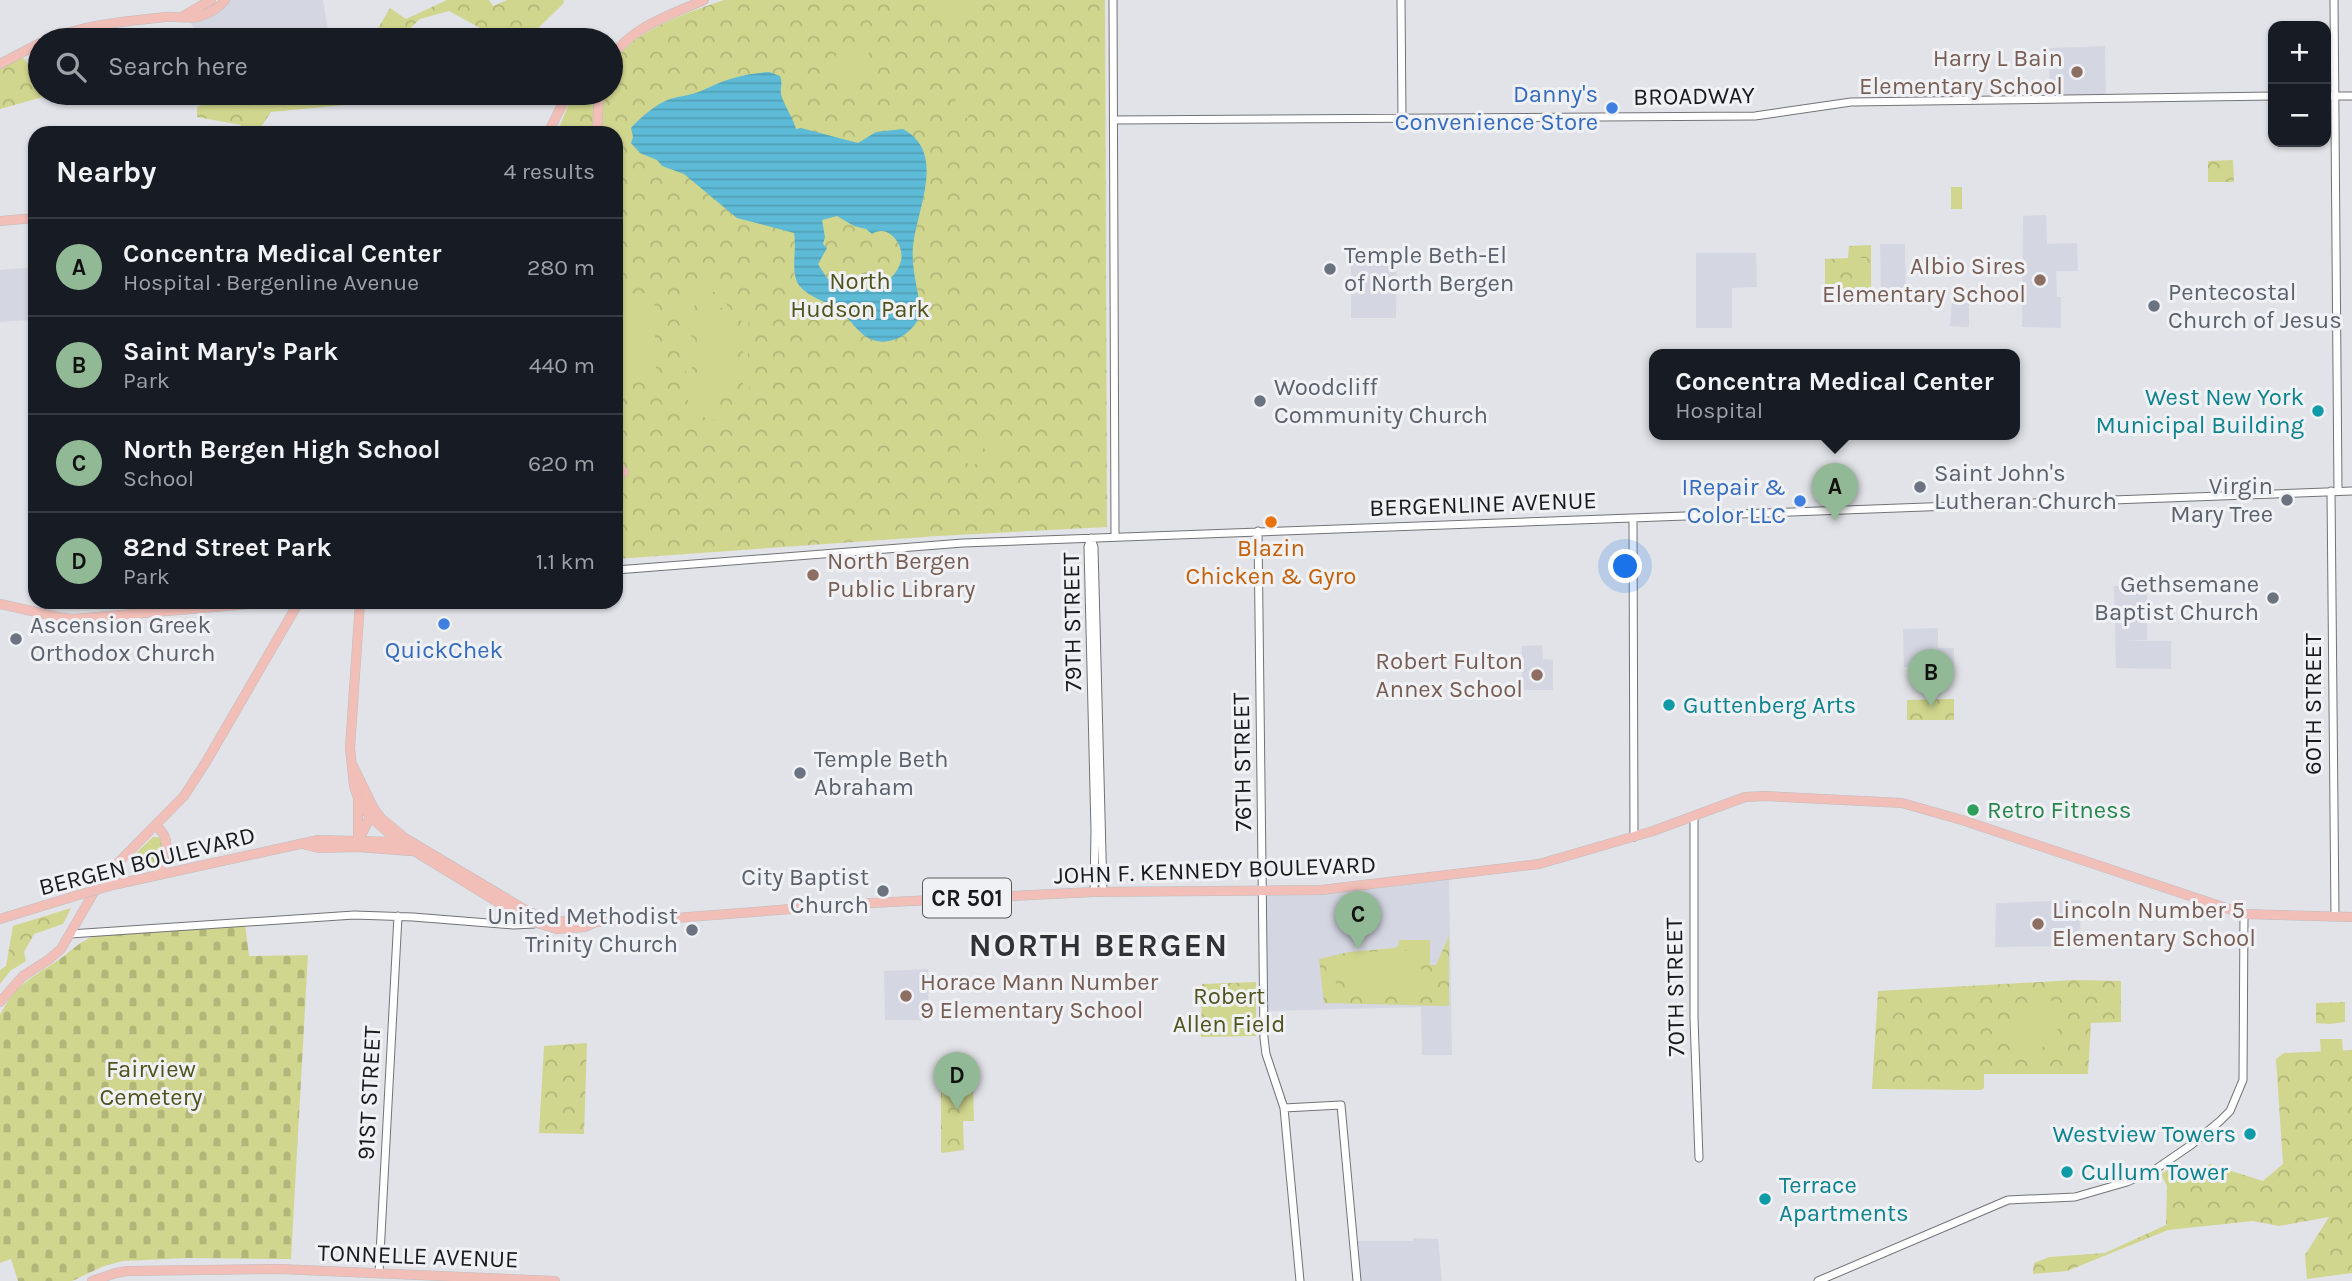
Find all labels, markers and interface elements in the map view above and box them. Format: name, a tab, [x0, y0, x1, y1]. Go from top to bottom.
map controls	[2268, 21, 2331, 147]
button: +	[2268, 21, 2331, 84]
search box	[28, 28, 623, 105]
place label: Harry L Bain Elementary School	[1859, 44, 2063, 100]
icon: search	[52, 48, 90, 86]
text: Search here	[108, 51, 248, 82]
marker: Harry L Bain Elementary School	[2069, 64, 2085, 80]
place label: Danny's Convenience Store	[1395, 80, 1598, 136]
street label: BROADWAY	[1633, 81, 1755, 111]
button: −	[2268, 84, 2331, 147]
marker: Danny's Convenience Store	[1604, 100, 1620, 116]
text: Nearby	[56, 154, 156, 190]
text: 4 results	[503, 158, 595, 185]
text: Concentra Medical Center	[123, 238, 442, 269]
place label: Temple Beth-El of North Bergen	[1344, 241, 1514, 297]
place label: Albio Sires Elementary School	[1822, 252, 2026, 308]
text: A	[72, 254, 86, 281]
text: 280 m	[527, 254, 595, 281]
marker: Temple Beth-El of North Bergen	[1322, 261, 1338, 277]
park label: North Hudson Park	[790, 267, 930, 323]
text: Hospital · Bergenline Avenue	[123, 269, 419, 296]
marker: Albio Sires Elementary School	[2032, 272, 2048, 288]
place label: Pentecostal Church of Jesus	[2168, 278, 2342, 334]
marker: Pentecostal Church of Jesus	[2146, 298, 2162, 314]
text: Saint Mary's Park	[123, 336, 338, 367]
popup	[1649, 349, 2020, 440]
text: B	[72, 352, 86, 379]
text: 440 m	[529, 352, 595, 379]
text: Concentra Medical Center	[1675, 366, 1994, 397]
text: Park	[123, 367, 170, 394]
place label: Woodcliff Community Church	[1274, 373, 1488, 429]
place label: West New York Municipal Building	[2096, 383, 2304, 439]
marker: Woodcliff Community Church	[1252, 393, 1268, 409]
text: Hospital	[1675, 397, 1763, 424]
marker: West New York Municipal Building	[2310, 403, 2326, 419]
text: North Bergen High School	[123, 434, 441, 465]
text: C	[72, 450, 86, 477]
text: 620 m	[528, 450, 595, 477]
place label: Saint John's Lutheran Church	[1934, 459, 2117, 515]
pin: A	[1812, 463, 1858, 521]
text: School	[123, 465, 194, 492]
place label: Virgin Mary Tree	[2170, 472, 2273, 528]
place label: IRepair & Color LLC	[1682, 473, 1786, 529]
marker: Saint John's Lutheran Church	[1912, 479, 1928, 495]
street label: BERGENLINE AVENUE	[1369, 486, 1597, 522]
marker: Virgin Mary Tree	[2279, 492, 2295, 508]
marker: IRepair & Color LLC	[1792, 493, 1808, 509]
marker: Blazin Chicken & Gyro	[1263, 514, 1279, 530]
text: 82nd Street Park	[123, 532, 332, 563]
place label: Blazin Chicken & Gyro	[1186, 534, 1356, 590]
place label: North Bergen Public Library	[827, 547, 975, 603]
text: D	[71, 548, 87, 575]
text: 1.1 km	[536, 548, 595, 575]
your location	[1608, 549, 1642, 583]
street label: 79TH STREET	[1057, 552, 1087, 692]
text: Park	[123, 563, 170, 590]
marker: North Bergen Public Library	[805, 567, 821, 583]
place label: Gethsemane Baptist Church	[2094, 570, 2259, 626]
marker: Gethsemane Baptist Church	[2265, 590, 2281, 606]
place label: Ascension Greek Orthodox Church	[30, 611, 215, 667]
marker: QuickChek	[436, 616, 452, 632]
marker: Ascension Greek Orthodox Church	[8, 631, 24, 647]
street label: 60TH STREET	[2299, 633, 2327, 775]
place label: QuickChek	[385, 636, 503, 664]
place label: Robert Fulton Annex School	[1375, 647, 1523, 703]
pin: B	[1908, 649, 1954, 707]
marker: Robert Fulton Annex School	[1529, 667, 1545, 683]
place label: Guttenberg Arts	[1683, 691, 1856, 719]
street label: 76TH STREET	[1227, 692, 1257, 832]
marker: Guttenberg Arts	[1661, 697, 1677, 713]
place label: Temple Beth Abraham	[814, 745, 949, 801]
marker: Temple Beth Abraham	[792, 765, 808, 781]
place label: Retro Fitness	[1987, 796, 2131, 824]
marker: Retro Fitness	[1965, 802, 1981, 818]
street label: BERGEN BOULEVARD	[36, 821, 258, 901]
street label: JOHN F. KENNEDY BOULEVARD	[1053, 850, 1377, 890]
place label: City Baptist Church	[741, 863, 869, 919]
road number: CR 501	[923, 878, 1011, 917]
marker: City Baptist Church	[875, 883, 891, 899]
pin: C	[1335, 891, 1381, 949]
place label: Lincoln Number 5 Elementary School	[2052, 896, 2256, 952]
place label: United Methodist Trinity Church	[487, 902, 678, 958]
marker: Lincoln Number 5 Elementary School	[2030, 916, 2046, 932]
street label: 70TH STREET	[1660, 917, 1690, 1057]
marker: United Methodist Trinity Church	[684, 922, 700, 938]
district label: NORTH BERGEN	[969, 927, 1229, 964]
place label: Horace Mann Number 9 Elementary School	[920, 968, 1159, 1024]
park label: Robert Allen Field	[1173, 982, 1285, 1038]
marker: Horace Mann Number 9 Elementary School	[898, 988, 914, 1004]
street label: 91ST STREET	[352, 1025, 386, 1161]
pin: D	[934, 1052, 980, 1110]
park label: Fairview Cemetery	[99, 1055, 203, 1111]
place label: Westview Towers	[2052, 1120, 2236, 1148]
marker: Westview Towers	[2242, 1126, 2258, 1142]
place label: Cullum Tower	[2081, 1158, 2228, 1186]
marker: Cullum Tower	[2059, 1164, 2075, 1180]
place label: Terrace Apartments	[1779, 1171, 1909, 1227]
marker: Terrace Apartments	[1757, 1191, 1773, 1207]
street label: TONNELLE AVENUE	[317, 1238, 519, 1274]

